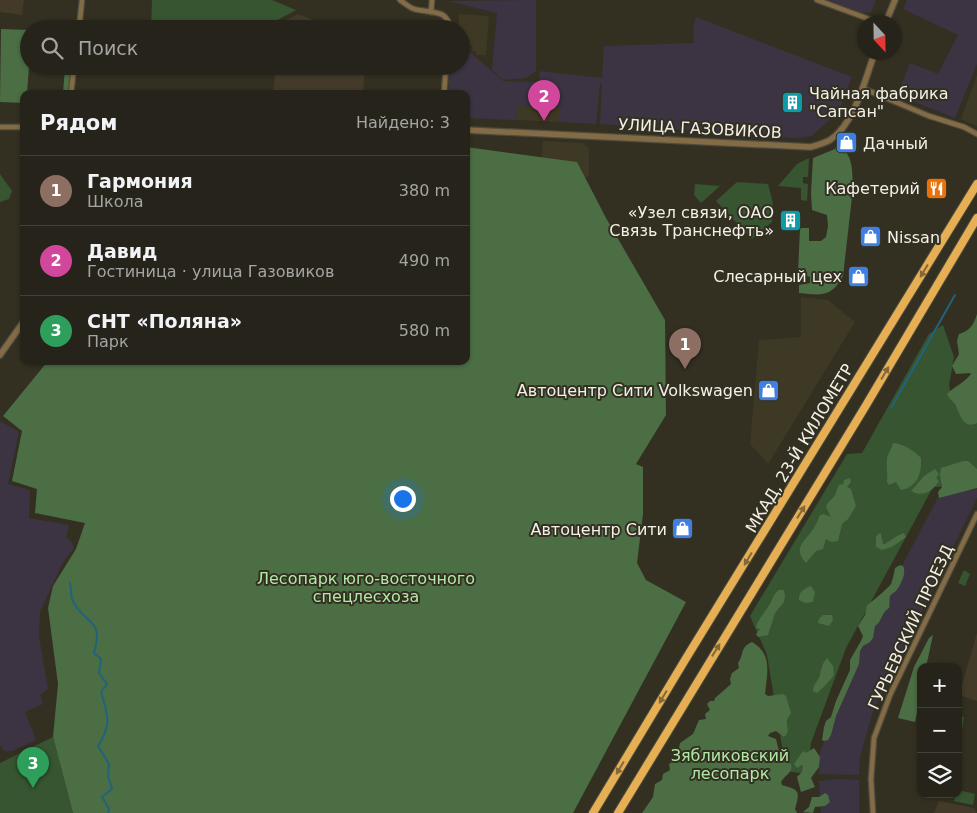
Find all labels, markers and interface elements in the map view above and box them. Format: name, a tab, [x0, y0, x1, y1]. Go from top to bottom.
north arrow	[857, 15, 902, 60]
search box	[20, 20, 470, 75]
icon: search	[38, 34, 66, 62]
text: Поиск	[78, 37, 138, 59]
pin: 2	[528, 80, 560, 121]
place label: Чайная фабрика "Сапсан"	[809, 84, 949, 121]
building icon: Чайная фабрика "Сапсан"	[781, 90, 805, 114]
text: Рядом	[40, 111, 117, 135]
text: Найдено: 3	[356, 113, 450, 132]
street label: УЛИЦА ГАЗОВИКОВ	[618, 115, 782, 142]
shop icon: Дачный	[835, 131, 859, 155]
place label: Дачный	[863, 134, 928, 153]
text: Гармония	[87, 170, 193, 192]
restaurant icon: Кафетерий	[924, 176, 948, 200]
place label: Кафетерий	[825, 179, 920, 198]
text: 1	[50, 181, 62, 200]
text: 380 m	[399, 181, 450, 200]
text: Школа	[87, 192, 144, 211]
place label: «Узел связи, ОАО Связь Транснефть»	[609, 203, 774, 240]
building icon: «Узел связи, ОАО Связь Транснефть»	[778, 209, 802, 233]
shop icon: Nissan	[859, 225, 883, 249]
place label: Nissan	[887, 228, 940, 247]
text: Давид	[87, 240, 157, 262]
text: 2	[50, 251, 62, 270]
text: 490 m	[399, 251, 450, 270]
text: Гостиница · улица Газовиков	[87, 262, 334, 281]
shop icon: Слесарный цех	[846, 264, 870, 288]
one-way arrow	[920, 264, 929, 277]
place label: Слесарный цех	[713, 267, 842, 286]
text: СНТ «Поляна»	[87, 310, 242, 332]
text: 3	[50, 321, 62, 340]
text: 580 m	[399, 321, 450, 340]
pin: 1	[669, 328, 701, 369]
text: Парк	[87, 332, 129, 351]
street label: МКАД, 23-Й КИЛОМЕТР	[742, 360, 858, 536]
one-way arrow	[881, 366, 889, 381]
shop icon: Автоцентр Сити Volkswagen	[757, 378, 781, 402]
place label: Автоцентр Сити Volkswagen	[517, 381, 753, 400]
your location	[390, 486, 416, 512]
one-way arrow	[796, 505, 805, 518]
shop icon: Автоцентр Сити	[671, 517, 695, 541]
place label: Автоцентр Сити	[530, 520, 667, 539]
street label: ГУРЬЕВСКИЙ ПРОЕЗД	[864, 542, 957, 713]
one-way arrow	[743, 552, 753, 565]
park label: Лесопарк юго-восточного спецлесхоза	[257, 569, 475, 606]
one-way arrow	[711, 644, 720, 657]
map controls	[917, 663, 962, 798]
button: +	[917, 663, 962, 708]
one-way arrow	[658, 690, 667, 703]
button: −	[917, 708, 962, 753]
park label: Зябликовский лесопарк	[671, 746, 789, 783]
pin: 3	[17, 747, 49, 788]
button: layers	[917, 753, 962, 798]
one-way arrow	[615, 761, 624, 774]

